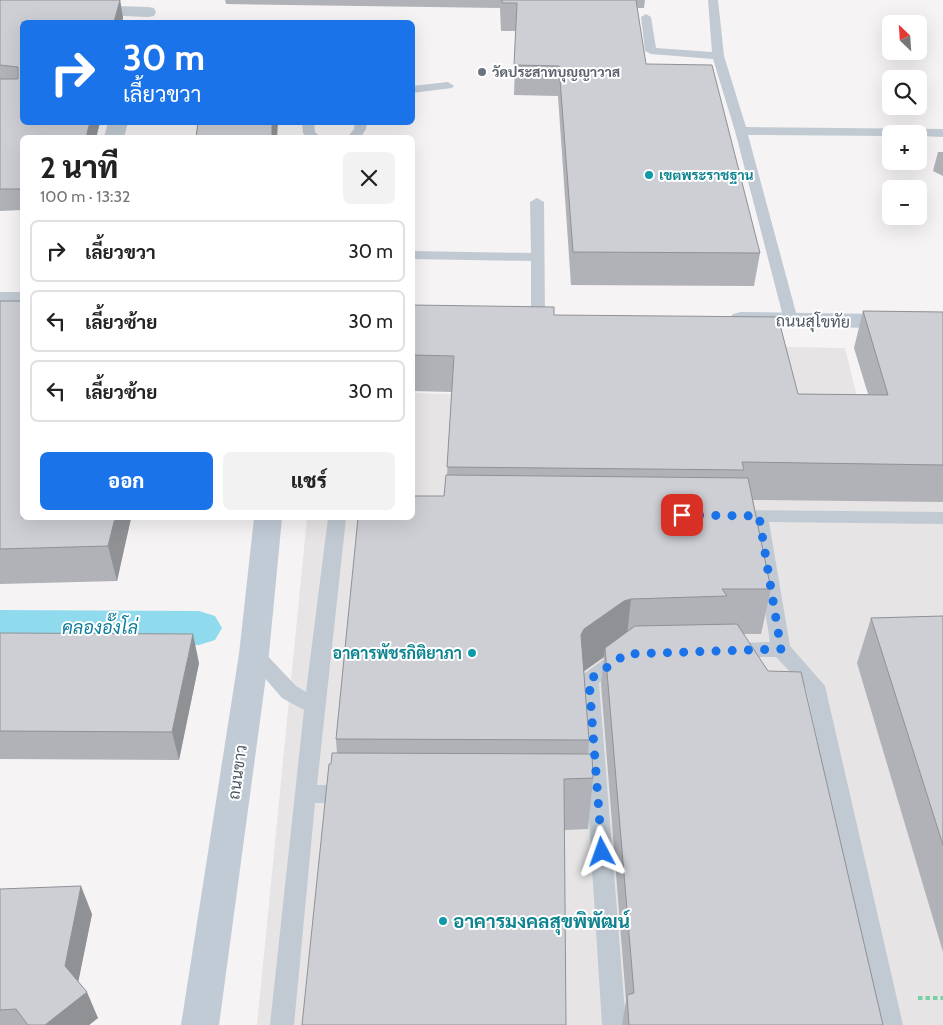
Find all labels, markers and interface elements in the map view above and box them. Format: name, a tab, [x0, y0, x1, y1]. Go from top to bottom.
north arrow	[882, 15, 928, 60]
map controls	[882, 15, 927, 225]
text: 30 m	[123, 36, 205, 79]
icon: right	[40, 40, 105, 105]
place label: วัดประสาทบุญญาวาส	[492, 63, 620, 83]
marker: วัดประสาทบุญญาวาส	[476, 66, 488, 78]
button: search	[882, 70, 927, 115]
text: เลี้ยวขวา	[123, 81, 201, 108]
button: +	[882, 125, 927, 170]
text: 2 นาที	[40, 149, 118, 186]
button: close	[343, 152, 395, 204]
place label: เขตพระราชฐาน	[659, 166, 754, 185]
marker: เขตพระราชฐาน	[643, 169, 655, 181]
button: −	[882, 180, 927, 225]
text: 100 m · 13:32	[40, 187, 130, 206]
icon: right	[42, 237, 70, 265]
text: 30 m	[349, 240, 393, 263]
text: เลี้ยวขวา	[85, 241, 156, 264]
icon: left	[42, 307, 70, 335]
street label: ถนนสุโขทัย	[776, 309, 850, 334]
text: 30 m	[349, 310, 393, 333]
text: เลี้ยวซ้าย	[85, 311, 157, 334]
icon: left	[42, 377, 70, 405]
text: 30 m	[349, 380, 393, 403]
text: เลี้ยวซ้าย	[85, 381, 157, 404]
button: ออก	[40, 452, 213, 510]
button: แชร์	[223, 452, 395, 510]
pin	[661, 494, 703, 536]
icon: arrive	[668, 501, 696, 529]
water label: คลองอั๊งโล่	[62, 612, 139, 639]
place label: อาคารพัชรกิติยาภา	[333, 643, 462, 663]
marker: อาคารพัชรกิติยาภา	[466, 647, 478, 659]
street label: ถนนขาว	[224, 743, 251, 801]
position arrow	[575, 825, 627, 877]
place label: อาคารมงคลสุขพิพัฒน์	[453, 909, 631, 936]
marker: อาคารมงคลสุขพิพัฒน์	[437, 915, 449, 927]

